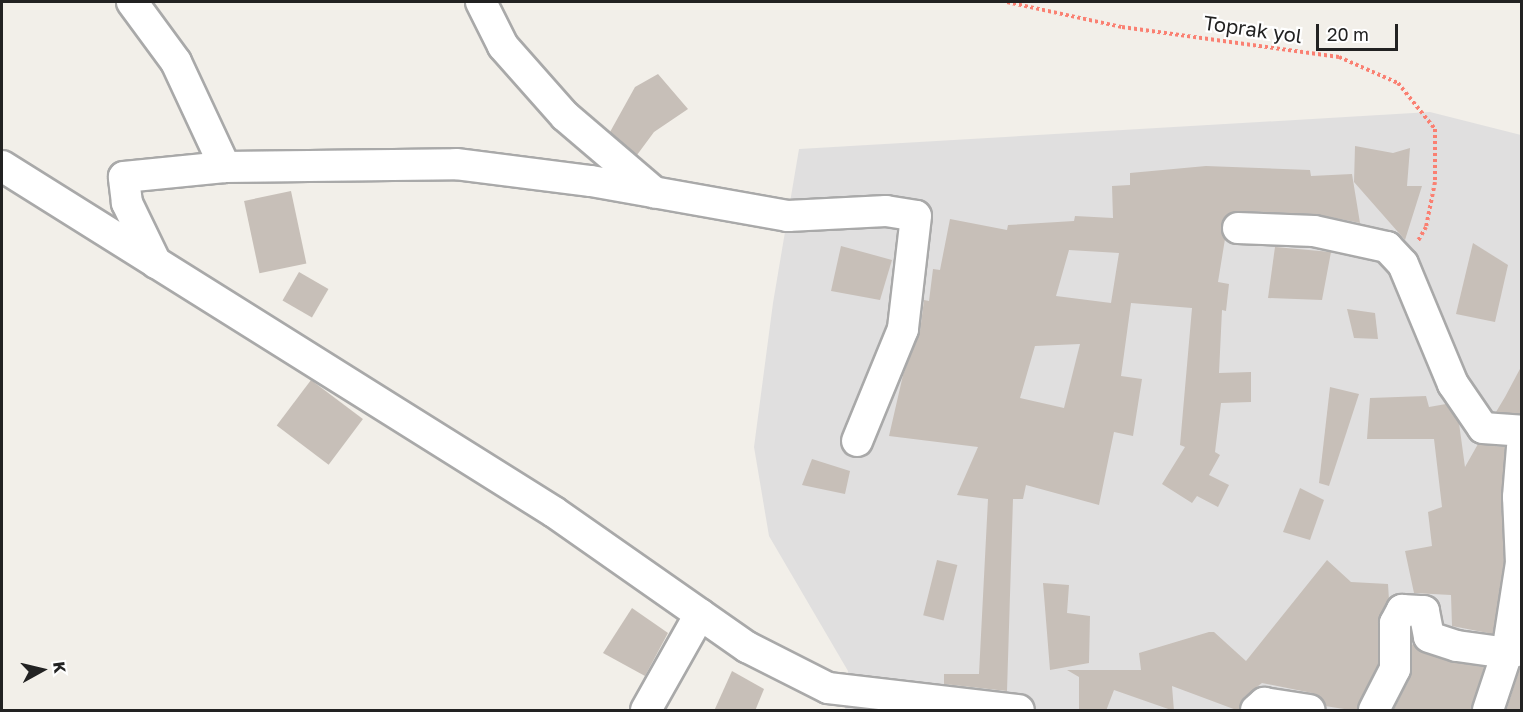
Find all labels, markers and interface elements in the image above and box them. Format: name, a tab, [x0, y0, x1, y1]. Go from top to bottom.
street label: Toprak yol	[1202, 10, 1304, 48]
scale bar	[1319, 12, 1402, 50]
text: 20 m	[1327, 23, 1369, 45]
north arrow	[12, 640, 72, 700]
text: K	[49, 660, 71, 675]

